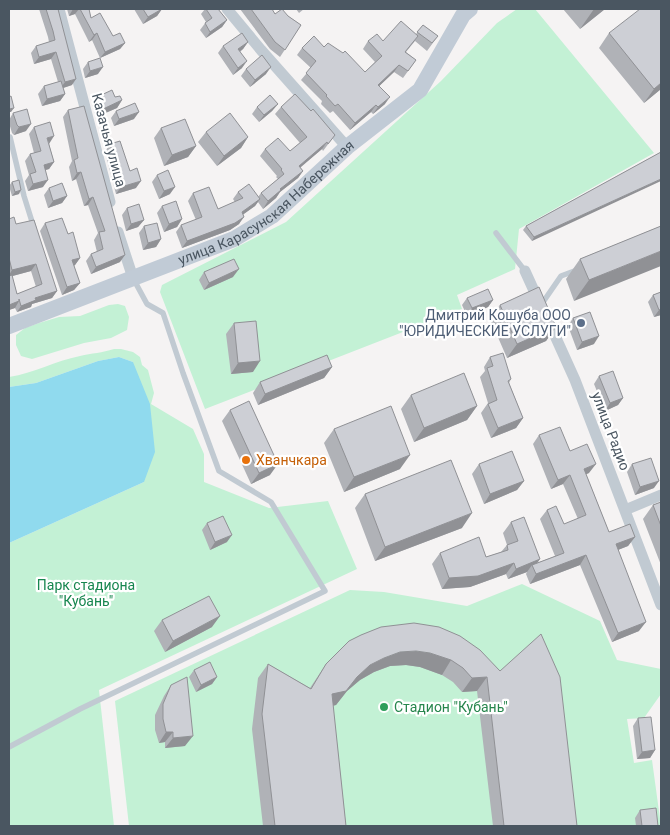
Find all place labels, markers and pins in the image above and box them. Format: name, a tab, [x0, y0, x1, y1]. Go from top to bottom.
place label: Дмитрий Кошуба ООО "ЮРИДИЧЕСКИЕ УСЛУГИ"	[399, 307, 571, 339]
marker: Дмитрий Кошуба ООО "ЮРИДИЧЕСКИЕ УСЛУГИ"	[575, 317, 587, 329]
place label: Хванчкара	[256, 452, 327, 468]
marker: Хванчкара	[240, 454, 252, 466]
place label: Стадион "Кубань"	[394, 699, 508, 715]
marker: Стадион "Кубань"	[378, 701, 390, 713]

